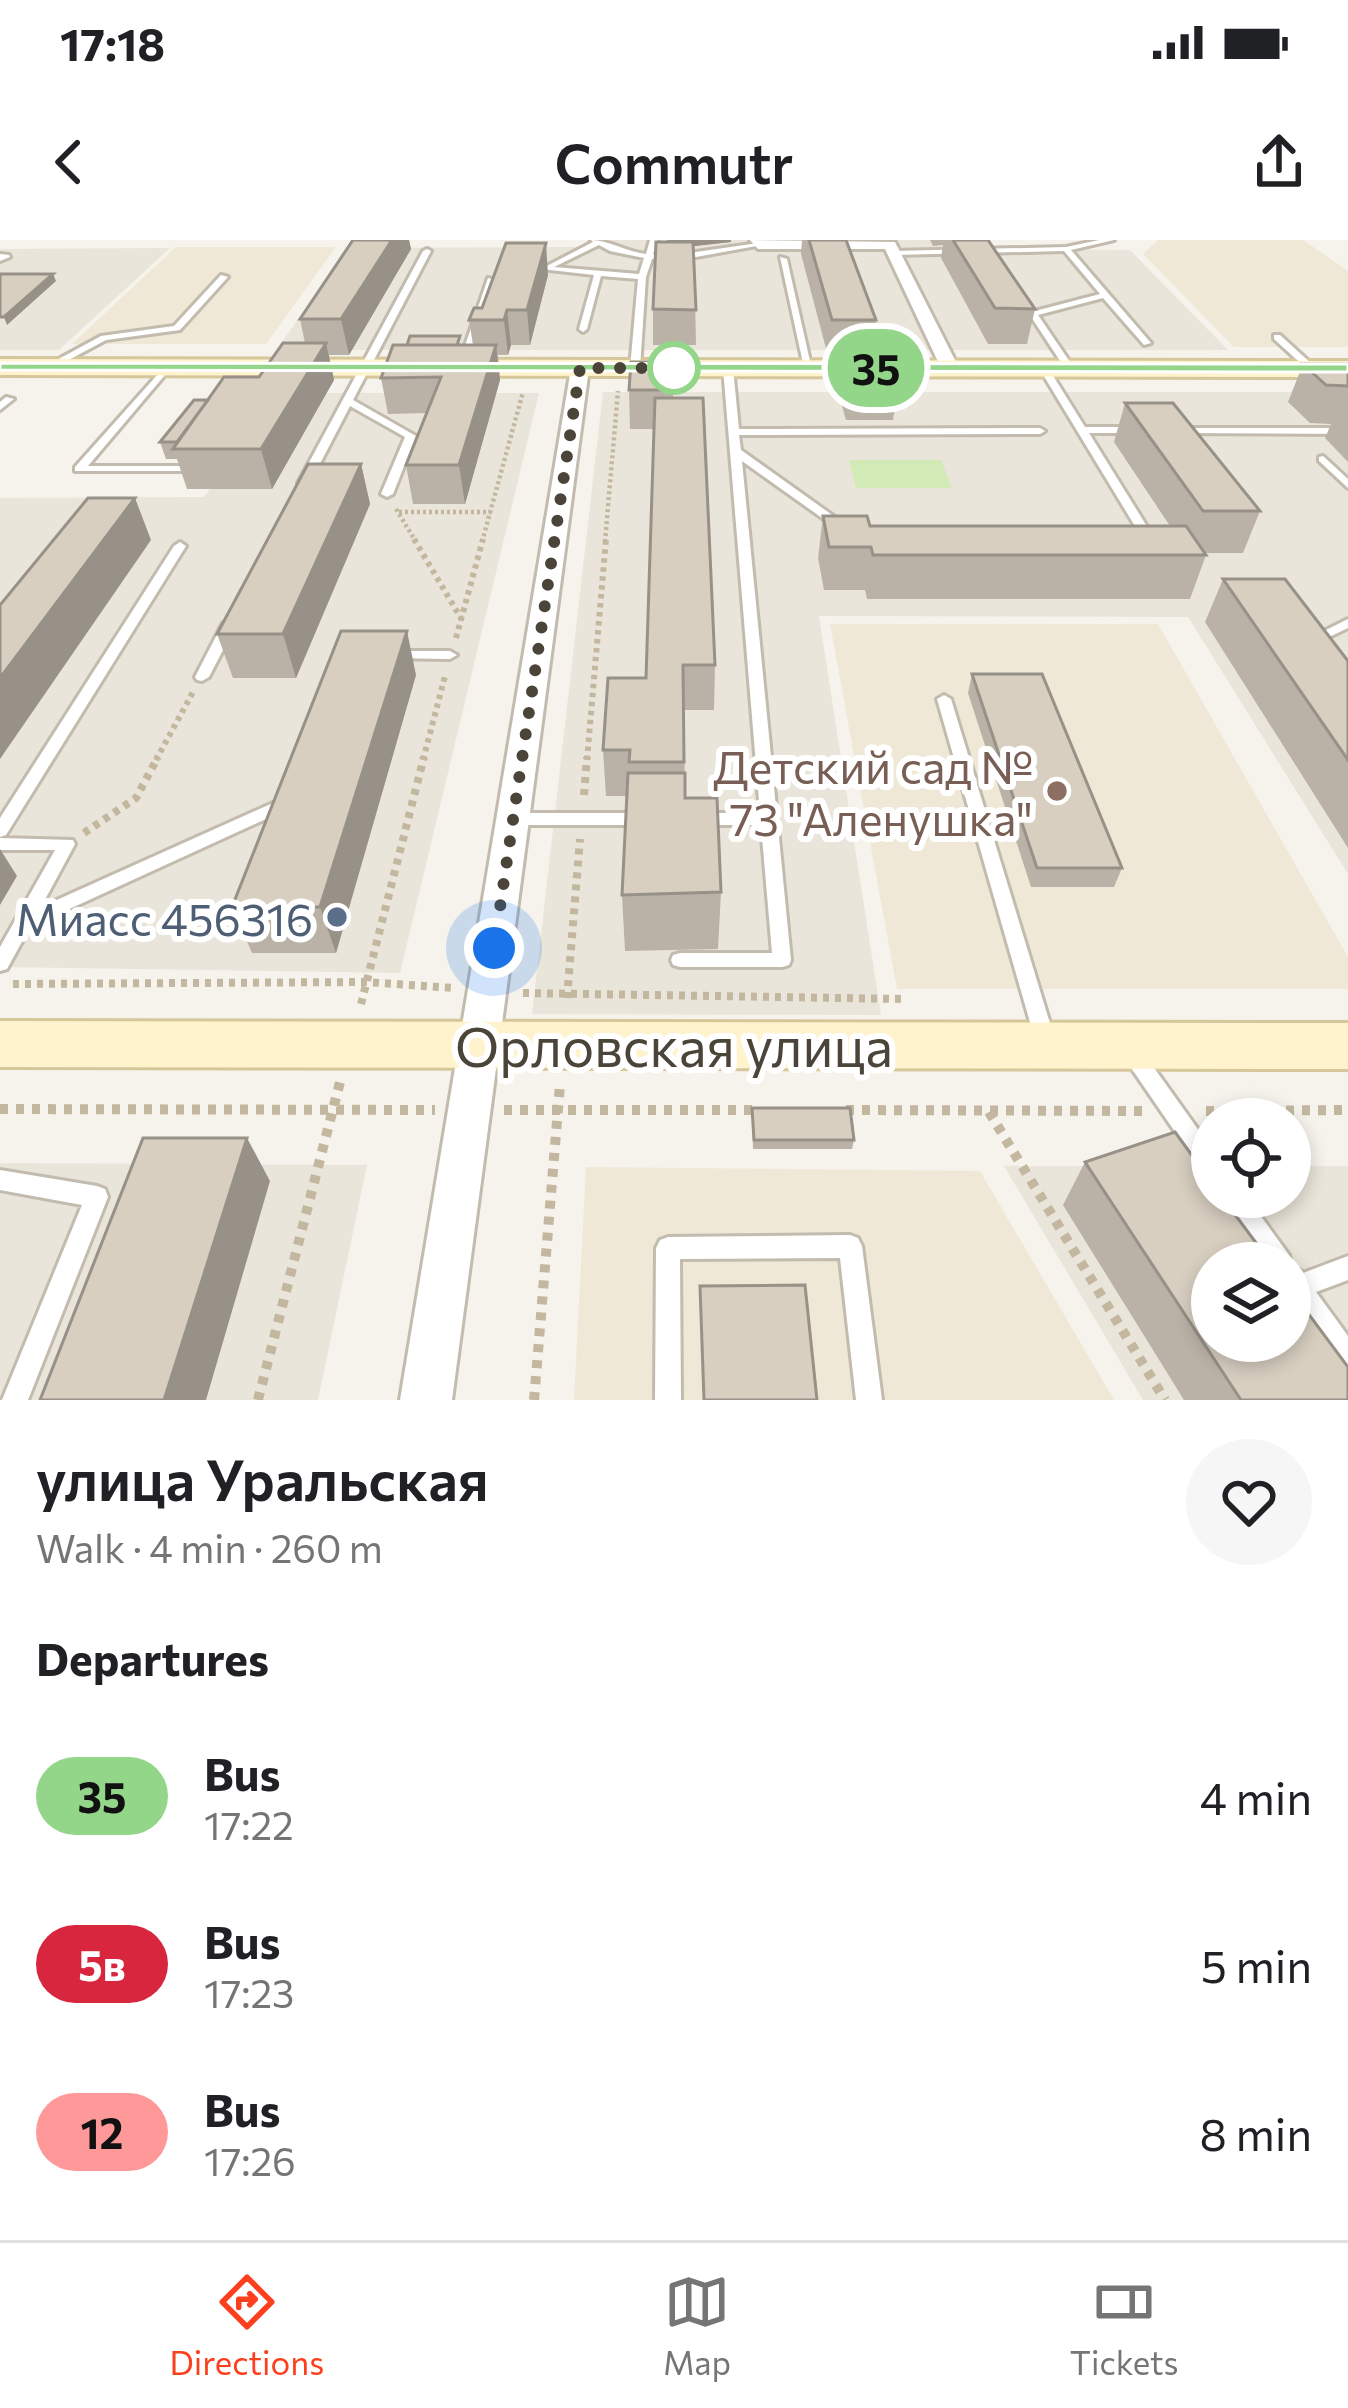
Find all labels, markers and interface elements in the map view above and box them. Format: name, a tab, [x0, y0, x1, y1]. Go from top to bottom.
text: 17:18	[60, 15, 165, 70]
icon: back	[36, 129, 102, 195]
text: Commutr	[555, 129, 793, 195]
icon: share	[1246, 129, 1312, 195]
line badge: 35	[822, 329, 930, 407]
text: 35	[852, 342, 900, 394]
unlabelled marker	[649, 343, 699, 393]
place label: Детский сад № 73 "Аленушка"	[713, 738, 1033, 845]
marker: Детский сад № 73 "Аленушка"	[1044, 778, 1070, 804]
place label: Миасс 456316	[15, 890, 313, 945]
marker: Миасс 456316	[324, 904, 350, 930]
your location	[464, 918, 524, 978]
street label: Орловская улица	[455, 1012, 893, 1078]
map controls	[1191, 1098, 1311, 1362]
button: locate	[1191, 1098, 1311, 1218]
button: layers	[1191, 1242, 1311, 1362]
button: heart	[1186, 1439, 1312, 1565]
text: улица Уральская	[36, 1443, 489, 1513]
text: Walk · 4 min · 260 m	[36, 1523, 383, 1571]
text: Departures	[36, 1630, 269, 1685]
text: Bus	[204, 1745, 280, 1800]
text: 4 min	[1200, 1769, 1312, 1824]
text: 35	[78, 1770, 126, 1822]
text: 17:22	[204, 1800, 294, 1848]
text: Bus	[204, 1913, 280, 1968]
text: 5 min	[1201, 1937, 1312, 1992]
text: 5в	[78, 1938, 126, 1990]
text: 17:23	[204, 1968, 294, 2016]
text: Bus	[204, 2081, 280, 2136]
text: 8 min	[1199, 2105, 1312, 2160]
text: 12	[81, 2106, 123, 2158]
text: 17:26	[204, 2136, 296, 2184]
tab: Directions	[169, 2269, 324, 2382]
tab: Map	[663, 2269, 731, 2382]
tab: Tickets	[1070, 2269, 1179, 2382]

